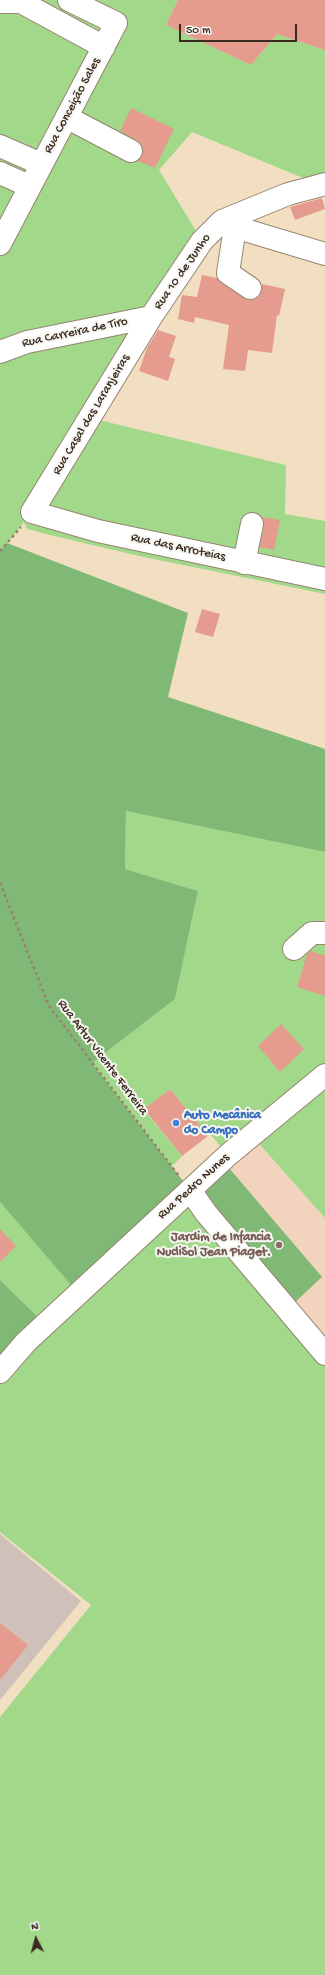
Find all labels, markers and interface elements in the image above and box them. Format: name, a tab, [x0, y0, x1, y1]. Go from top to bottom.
scale bar	[181, 16, 299, 42]
text: 50 m	[186, 24, 211, 38]
street label: Rua Conceição Sales	[41, 55, 105, 157]
street label: Rua 10 de Junho	[151, 231, 215, 313]
street label: Rua Carreira de Tiro	[21, 314, 129, 352]
street label: Rua Casal das Laranjeiras	[50, 352, 134, 478]
street label: Rua das Arroteias	[129, 530, 227, 566]
street label: Rua Artur Vicente Ferreira	[53, 997, 151, 1119]
place label: Auto Mecânica do Campo	[184, 1108, 261, 1139]
marker: Auto Mecânica do Campo	[171, 1118, 181, 1128]
street label: Rua Pedro Nunes	[155, 1151, 233, 1223]
place label: Jardim de Infancia NucliSol Jean Piaget.	[157, 1230, 271, 1261]
marker: Jardim de Infancia NucliSol Jean Piaget.	[274, 1240, 284, 1250]
north arrow	[16, 1919, 56, 1959]
text: N	[31, 1921, 39, 1933]

